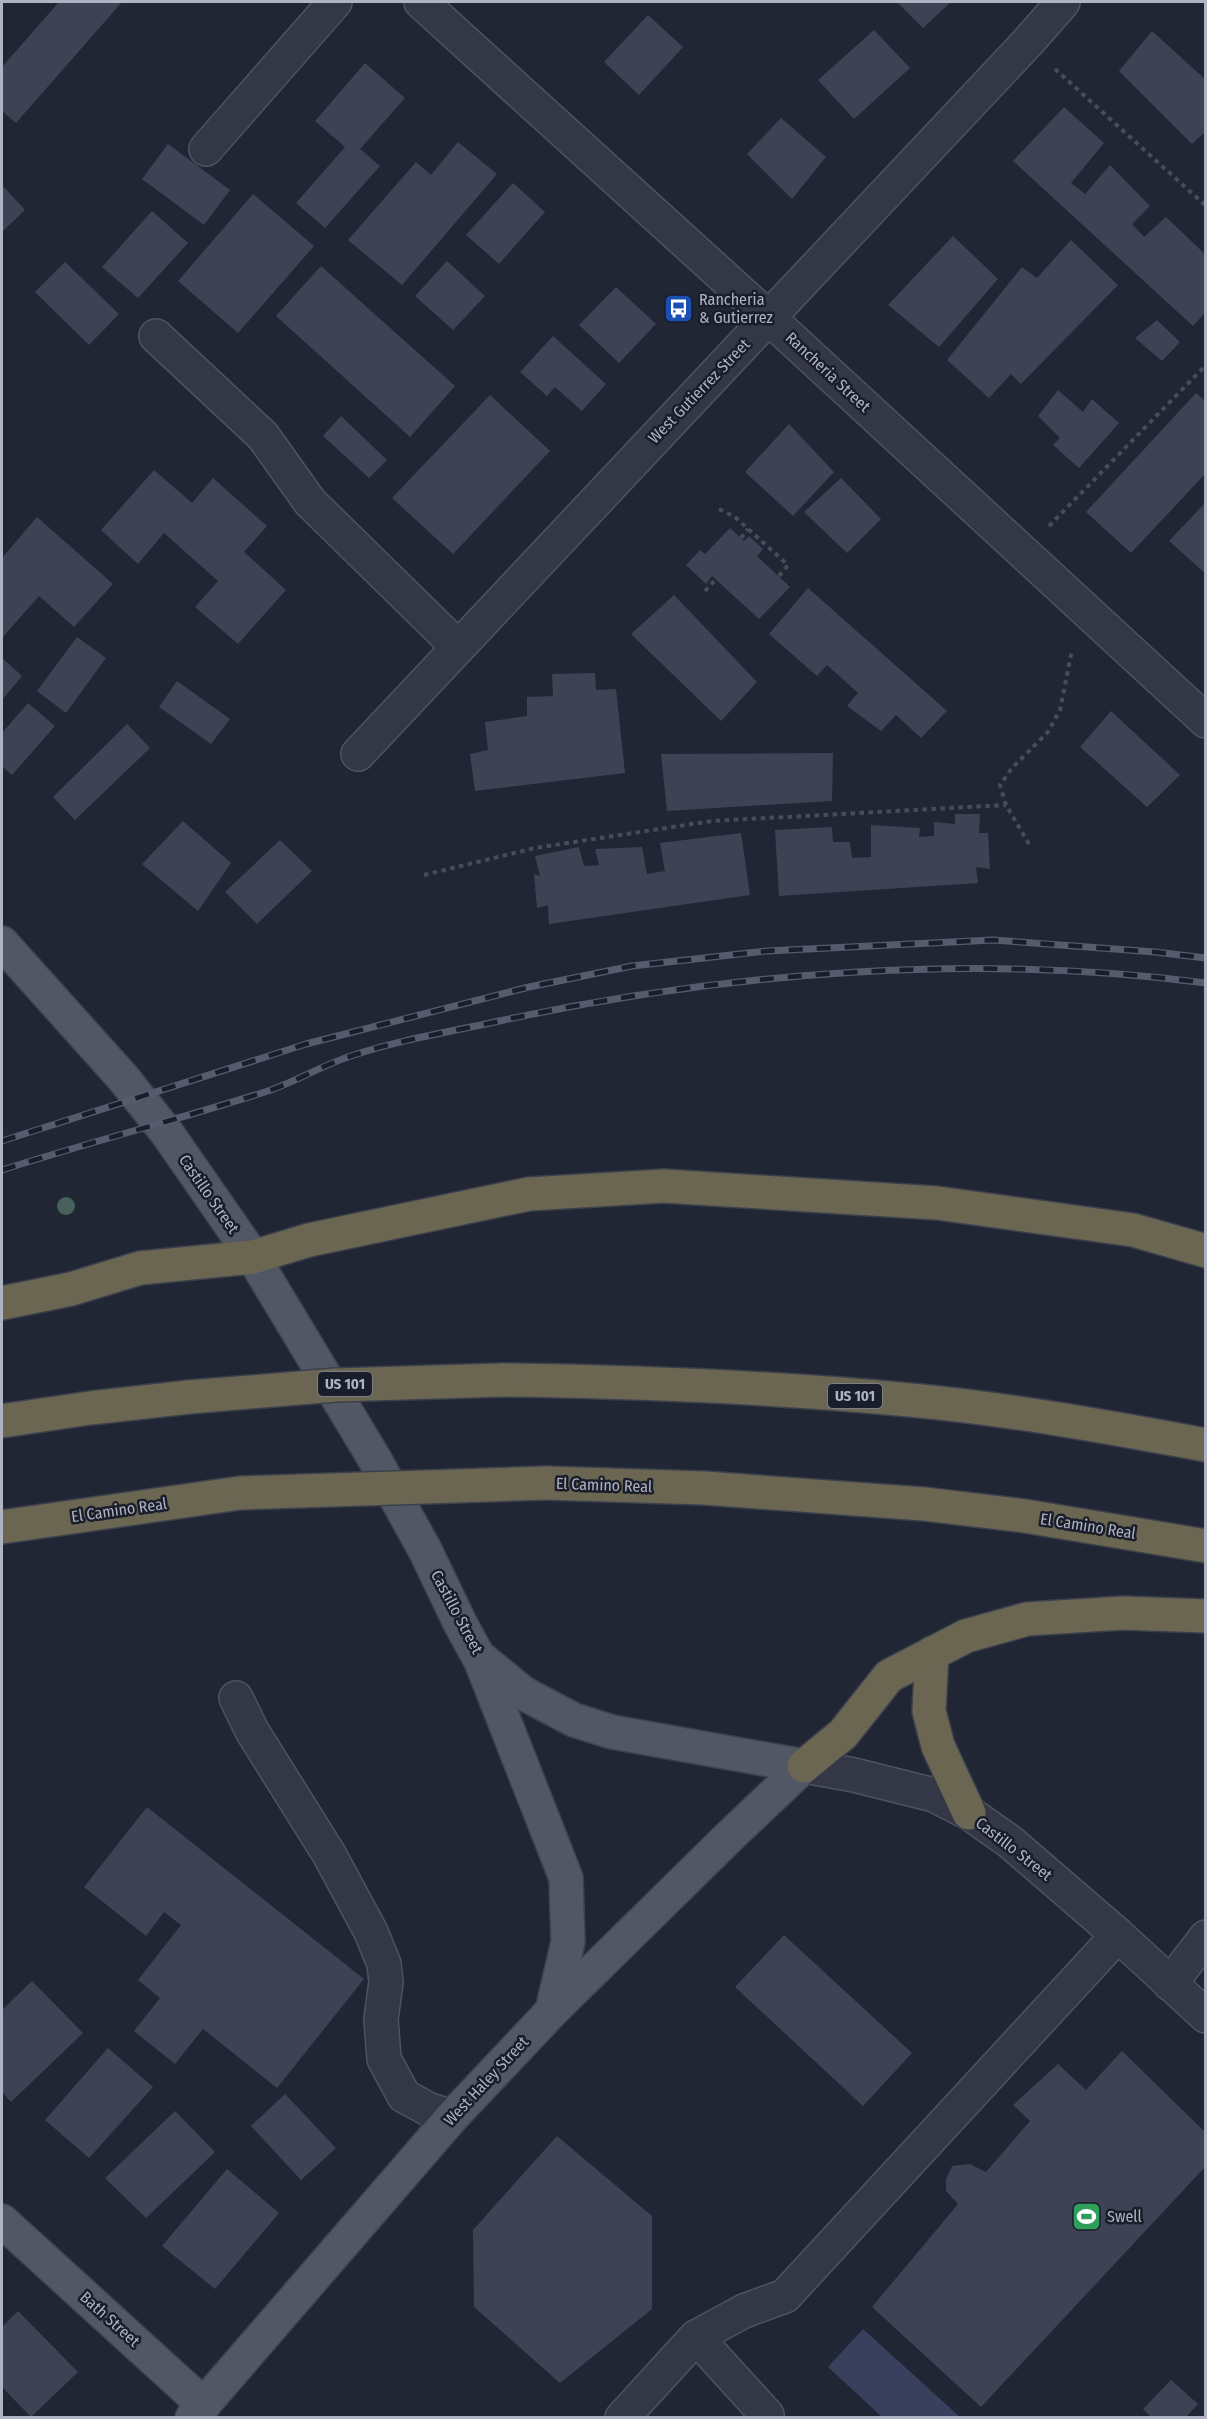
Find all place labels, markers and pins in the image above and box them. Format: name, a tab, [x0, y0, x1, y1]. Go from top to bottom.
place label: Rancheria & Gutierrez	[699, 290, 773, 327]
bus stop icon: Rancheria & Gutierrez	[662, 292, 694, 324]
sports icon: Swell	[1070, 2200, 1102, 2232]
place label: Swell	[1107, 2207, 1142, 2226]

